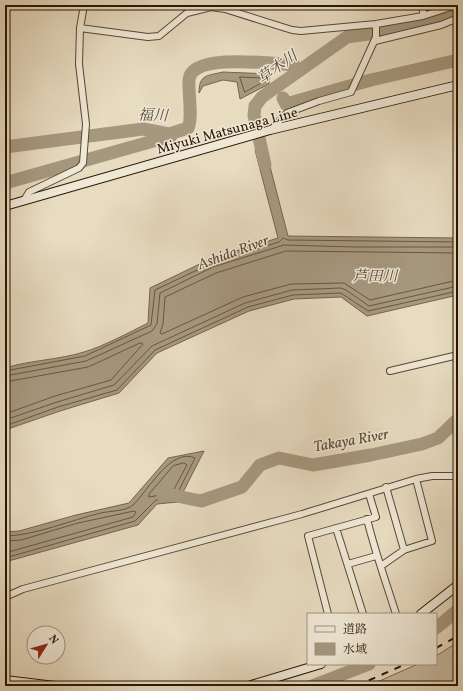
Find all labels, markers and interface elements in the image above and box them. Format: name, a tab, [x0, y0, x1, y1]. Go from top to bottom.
water label: 草木川	[253, 46, 304, 90]
street label: Miyuki Matsunaga Line	[155, 103, 300, 159]
water label: 福川	[138, 105, 170, 128]
water label: Ashida River	[194, 231, 273, 276]
water label: 芦田川	[352, 267, 399, 288]
water label: Takaya River	[312, 424, 391, 458]
legend	[307, 613, 437, 665]
text: 道路	[343, 622, 367, 638]
north arrow	[26, 625, 66, 665]
text: N	[44, 632, 61, 648]
text: 水域	[343, 642, 367, 658]

